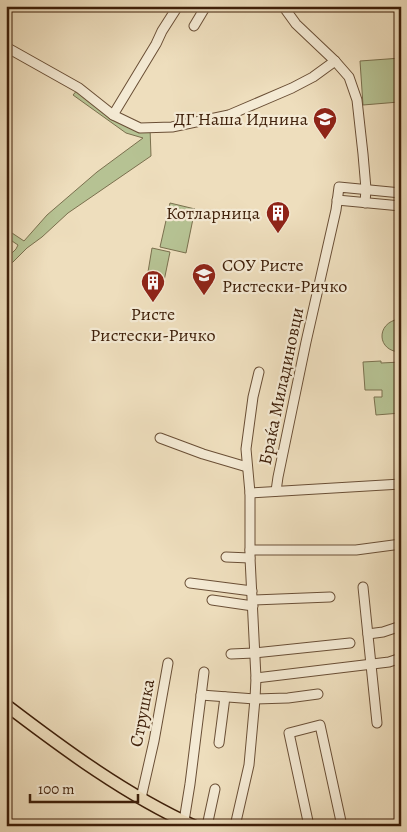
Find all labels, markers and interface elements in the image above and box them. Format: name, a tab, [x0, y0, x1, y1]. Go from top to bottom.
school or university icon: ДГ Наша Иднина	[312, 106, 338, 140]
place label: ДГ Наша Иднина	[174, 107, 309, 131]
building icon: Котларница	[265, 200, 291, 234]
place label: Котларница	[166, 201, 261, 225]
place label: СОУ Ристе Ристески-Ричко	[222, 253, 347, 298]
school or university icon: СОУ Ристе Ристески-Ричко	[191, 262, 217, 296]
building icon: Ристе Ристески-Ричко	[140, 269, 166, 303]
place label: Ристе Ристески-Ричко	[90, 302, 216, 347]
street label: Браќа Миладиновци	[253, 305, 309, 467]
street label: Струшка	[124, 676, 160, 749]
scale bar	[30, 772, 138, 804]
text: 100 m	[38, 779, 75, 799]

